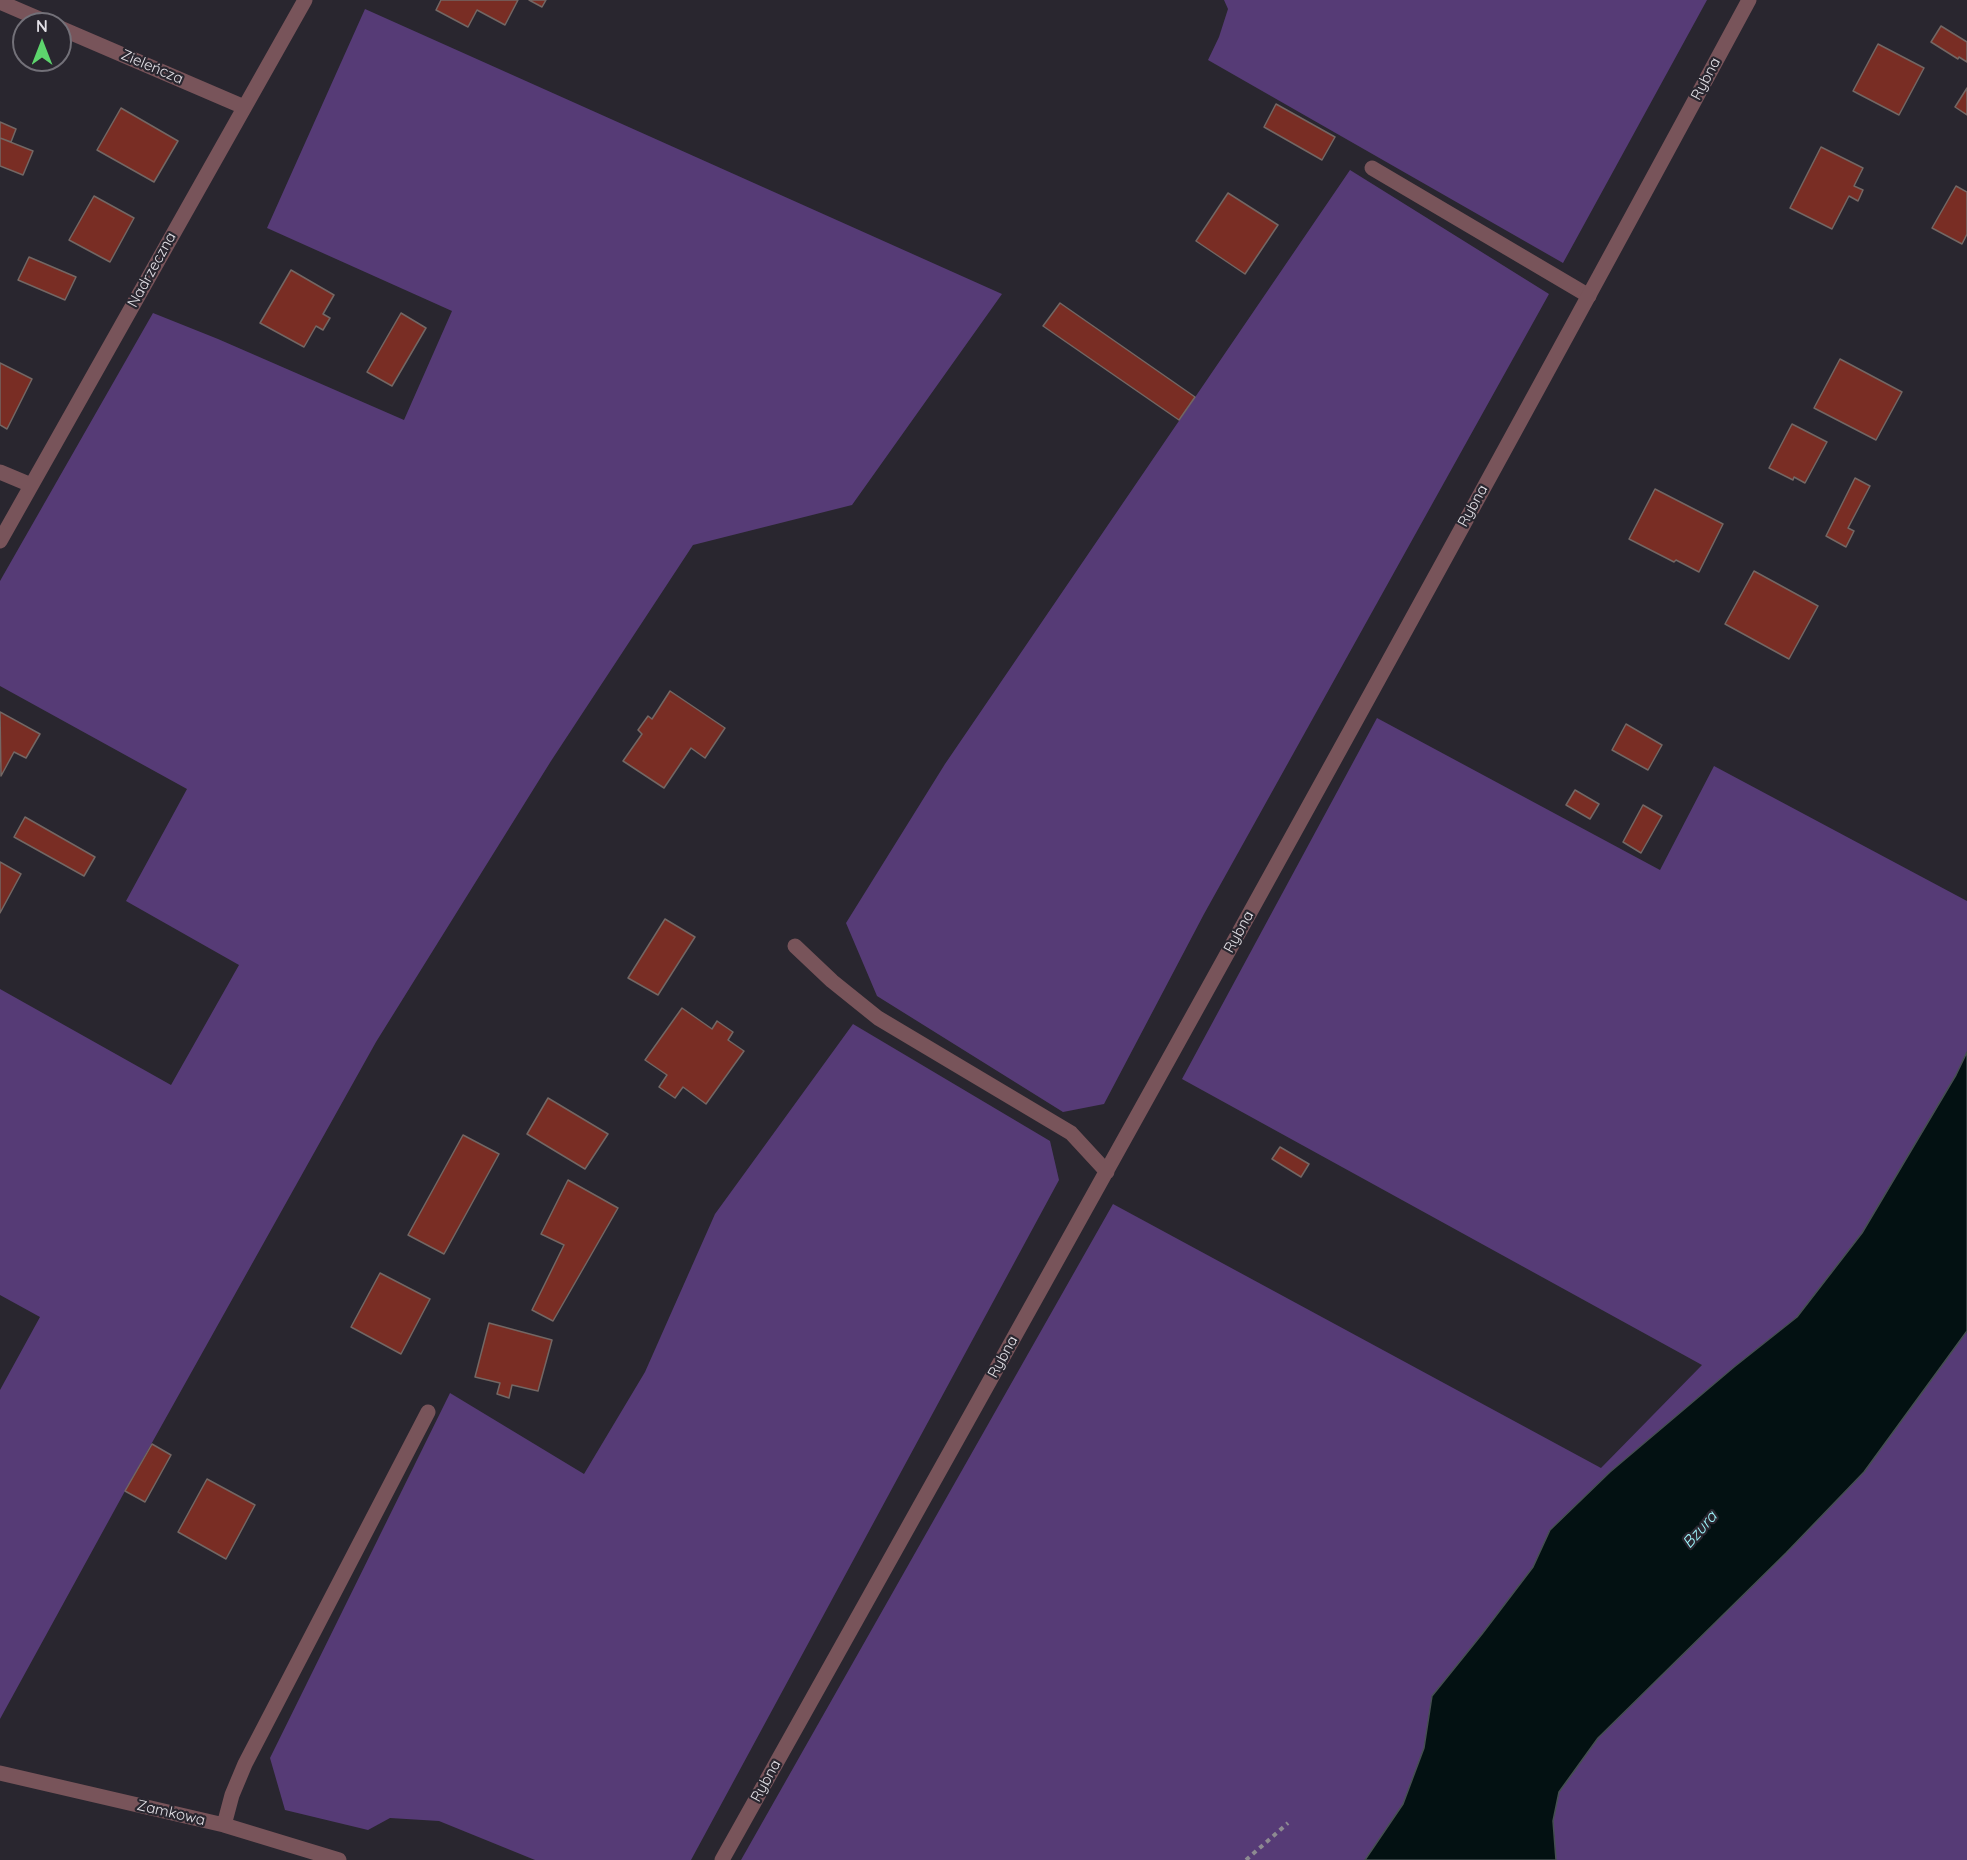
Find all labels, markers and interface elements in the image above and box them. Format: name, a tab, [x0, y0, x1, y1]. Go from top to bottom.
north arrow	[12, 12, 72, 72]
text: N	[36, 16, 48, 36]
street label: Zieleńcza	[118, 46, 186, 88]
street label: Rybna	[1687, 55, 1725, 103]
street label: Nadrzeczna	[124, 229, 180, 311]
street label: Rybna	[1454, 482, 1492, 530]
street label: Rybna	[1220, 908, 1258, 956]
street label: Rybna	[984, 1333, 1022, 1381]
water label: Bzura	[1679, 1508, 1721, 1552]
street label: Rybna	[747, 1757, 785, 1805]
street label: Zamkowa	[135, 1796, 207, 1830]

